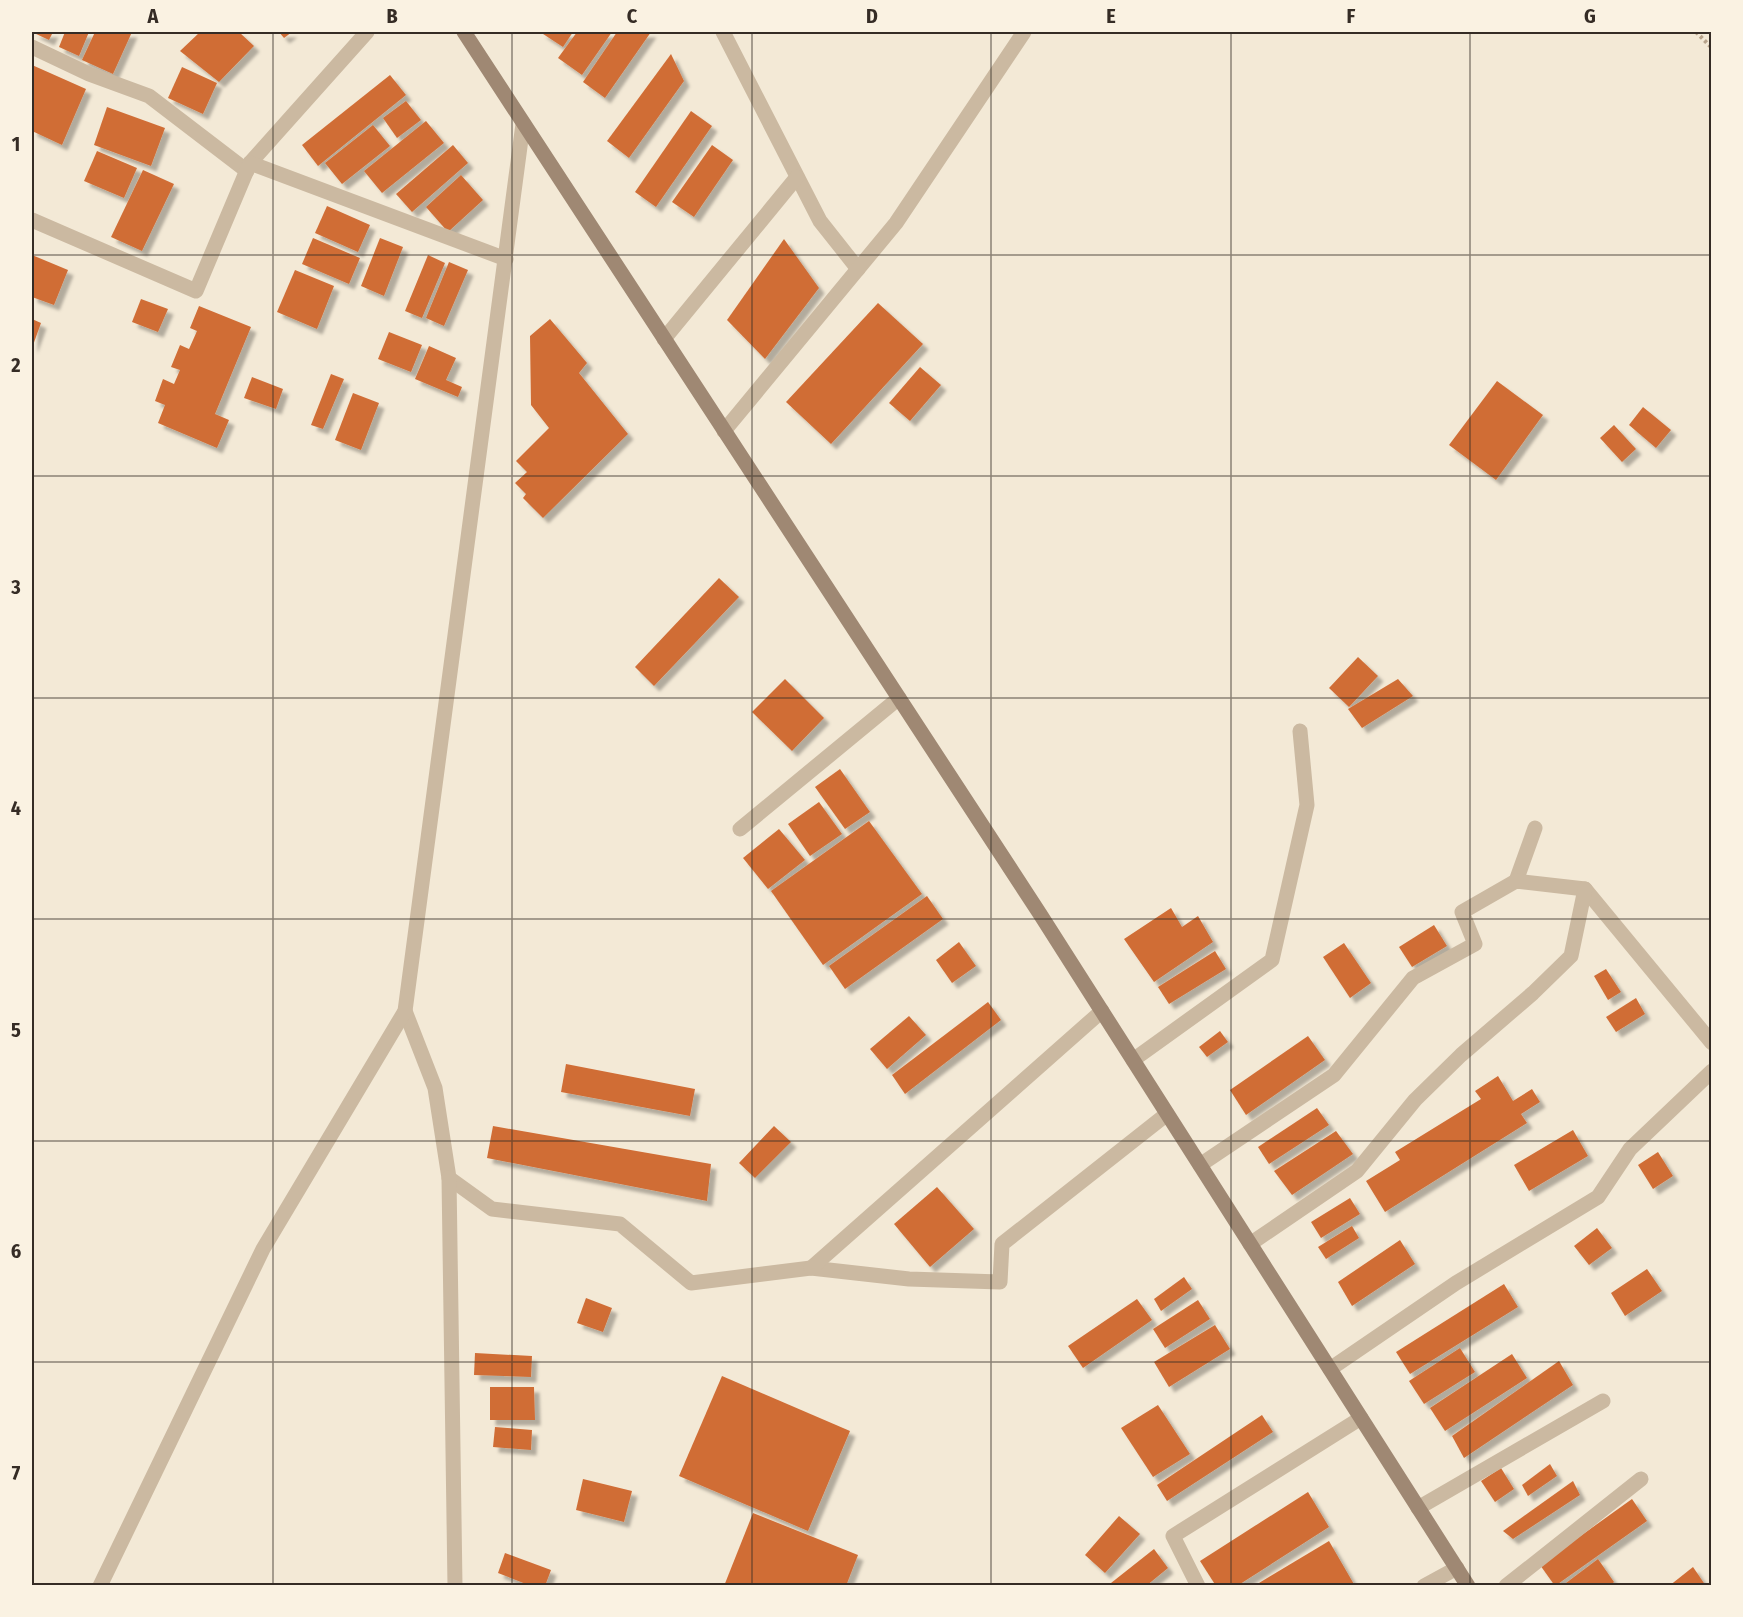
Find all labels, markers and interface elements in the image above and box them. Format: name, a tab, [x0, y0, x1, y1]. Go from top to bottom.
text: A	[147, 4, 160, 28]
text: B	[386, 4, 398, 28]
text: C	[627, 4, 638, 28]
text: D	[866, 4, 878, 28]
text: E	[1106, 4, 1116, 28]
text: F	[1347, 4, 1356, 28]
text: G	[1584, 4, 1596, 28]
text: 1	[12, 132, 20, 156]
text: 2	[10, 353, 21, 377]
text: 3	[10, 575, 21, 599]
text: 4	[11, 796, 21, 820]
text: 5	[11, 1018, 21, 1042]
text: 6	[11, 1239, 21, 1263]
text: 7	[12, 1461, 21, 1485]

